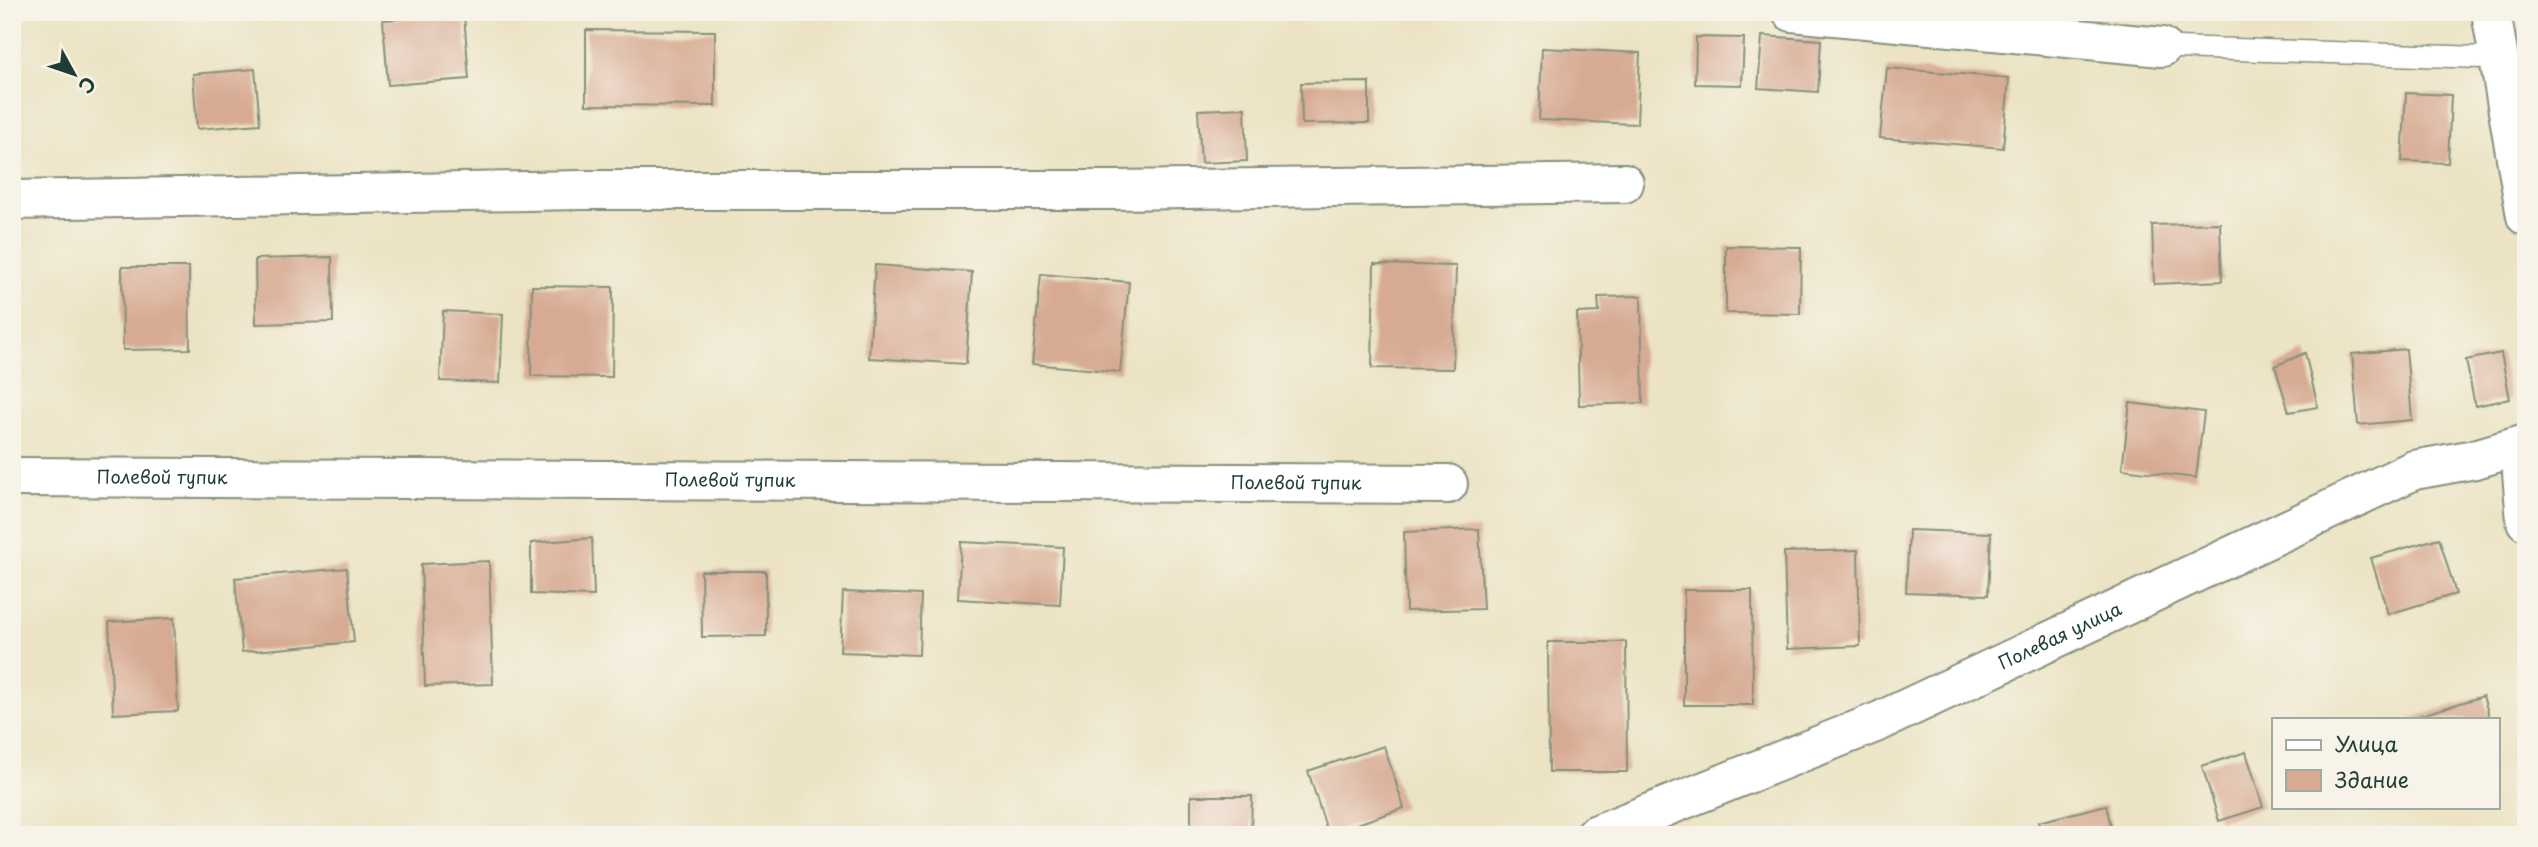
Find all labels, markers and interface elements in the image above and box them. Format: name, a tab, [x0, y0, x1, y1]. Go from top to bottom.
north arrow	[38, 38, 108, 108]
text: С	[72, 71, 103, 100]
street label: Полевой тупик	[97, 462, 228, 490]
street label: Полевой тупик	[665, 465, 796, 493]
street label: Полевой тупик	[1231, 468, 1362, 496]
street label: Полевая улица	[1993, 594, 2126, 676]
legend	[2272, 718, 2500, 808]
text: Улица	[2335, 727, 2398, 759]
text: Здание	[2335, 763, 2409, 795]

